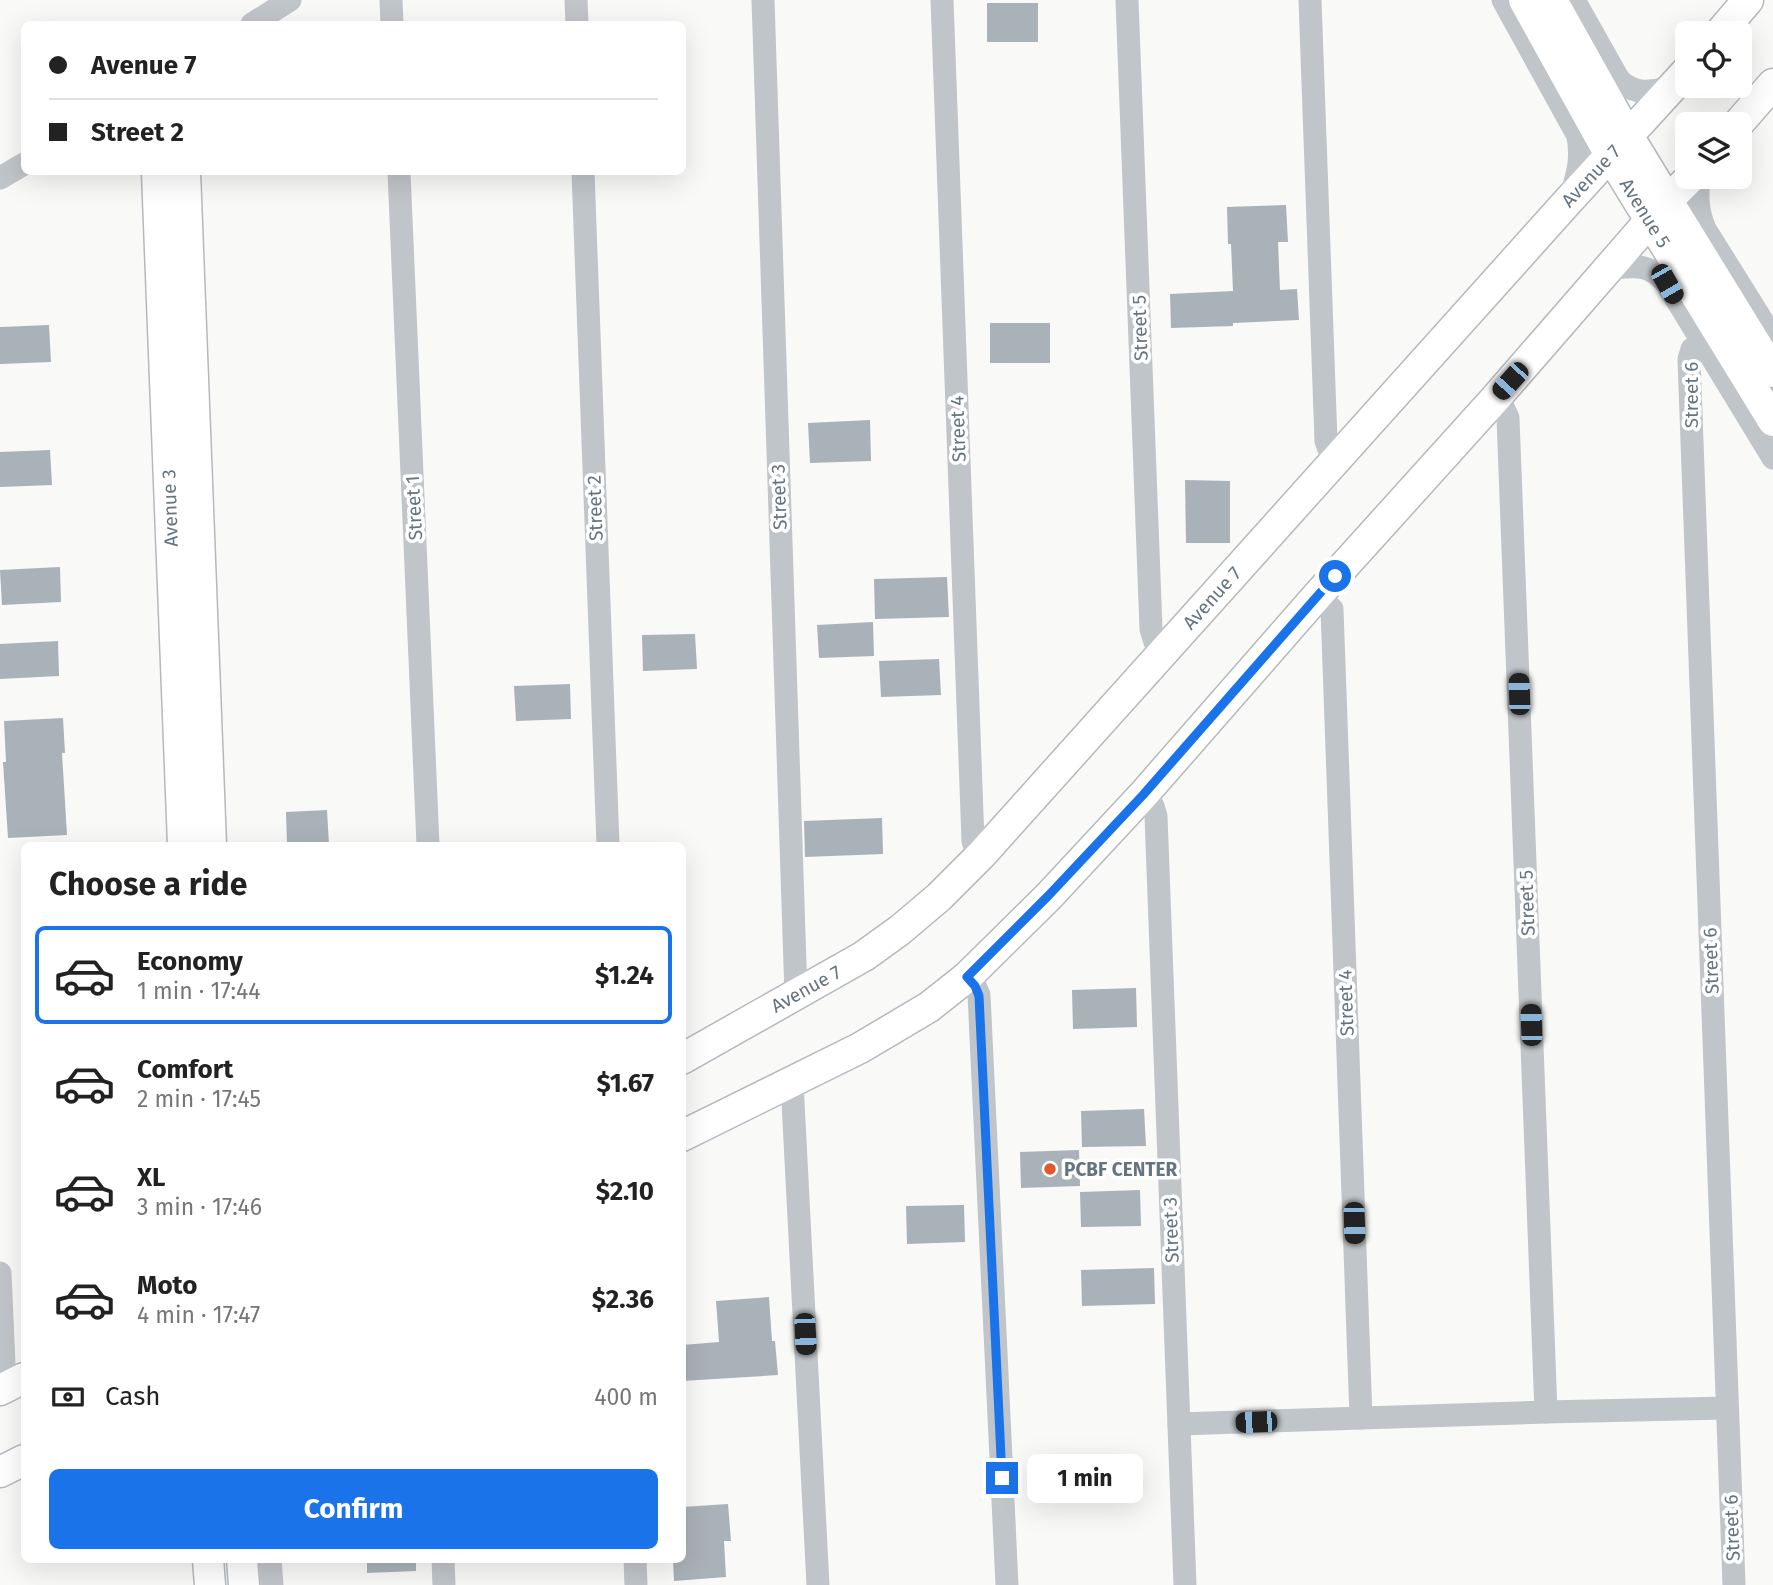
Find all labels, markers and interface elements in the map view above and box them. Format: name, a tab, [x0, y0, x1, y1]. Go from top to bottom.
map controls	[1675, 21, 1752, 189]
button: locate	[1675, 21, 1752, 98]
text: Avenue 7	[91, 50, 196, 81]
button: layers	[1675, 112, 1752, 189]
text: Street 2	[91, 117, 184, 148]
street label: Avenue 7	[1556, 140, 1626, 212]
street label: Avenue 5	[1615, 174, 1675, 252]
car	[1648, 261, 1687, 307]
street label: Street 5	[1127, 295, 1153, 361]
car	[1489, 358, 1532, 404]
street label: Street 6	[1680, 362, 1703, 428]
street label: Street 4	[945, 395, 971, 463]
street label: Street 3	[766, 464, 792, 530]
street label: Avenue 3	[157, 469, 183, 547]
street label: Street 1	[401, 475, 427, 541]
street label: Street 2	[582, 475, 608, 541]
route start	[1319, 560, 1351, 592]
street label: Avenue 7	[1178, 562, 1246, 634]
car	[1508, 673, 1531, 715]
text: Choose a ride	[49, 865, 247, 903]
street label: Street 5	[1514, 870, 1540, 936]
street label: Street 6	[1698, 927, 1724, 995]
icon: car	[53, 944, 116, 1007]
text: Economy	[137, 946, 243, 977]
text: $1.24	[595, 960, 654, 991]
street label: Avenue 7	[767, 960, 845, 1018]
street label: Street 4	[1333, 969, 1359, 1037]
text: 1 min · 17:44	[137, 977, 261, 1005]
car	[1520, 1004, 1543, 1046]
icon: car	[53, 1052, 116, 1115]
text: Comfort	[137, 1054, 233, 1085]
text: $1.67	[596, 1068, 654, 1099]
text: 2 min · 17:45	[137, 1085, 261, 1113]
place label: PCBF CENTER	[1064, 1158, 1178, 1181]
icon: car	[53, 1160, 116, 1223]
marker: PCBF CENTER	[1042, 1161, 1058, 1177]
text: XL	[137, 1162, 165, 1193]
text: $2.10	[596, 1176, 654, 1207]
text: 3 min · 17:46	[137, 1193, 262, 1221]
street label: Street 3	[1158, 1197, 1184, 1263]
car	[1343, 1202, 1366, 1244]
icon: car	[53, 1268, 116, 1331]
text: Moto	[137, 1270, 197, 1301]
text: $2.36	[592, 1284, 654, 1315]
text: 4 min · 17:47	[137, 1301, 260, 1329]
car	[794, 1312, 817, 1356]
icon: cash	[49, 1378, 87, 1416]
text: Cash	[105, 1381, 161, 1412]
text: 400 m	[594, 1383, 658, 1411]
car	[1235, 1411, 1278, 1433]
callout: 1 min	[1026, 1454, 1142, 1502]
route end	[986, 1462, 1018, 1494]
text: 1 min	[1057, 1464, 1113, 1492]
button: Confirm	[49, 1469, 658, 1549]
street label: Street 6	[1719, 1494, 1745, 1562]

